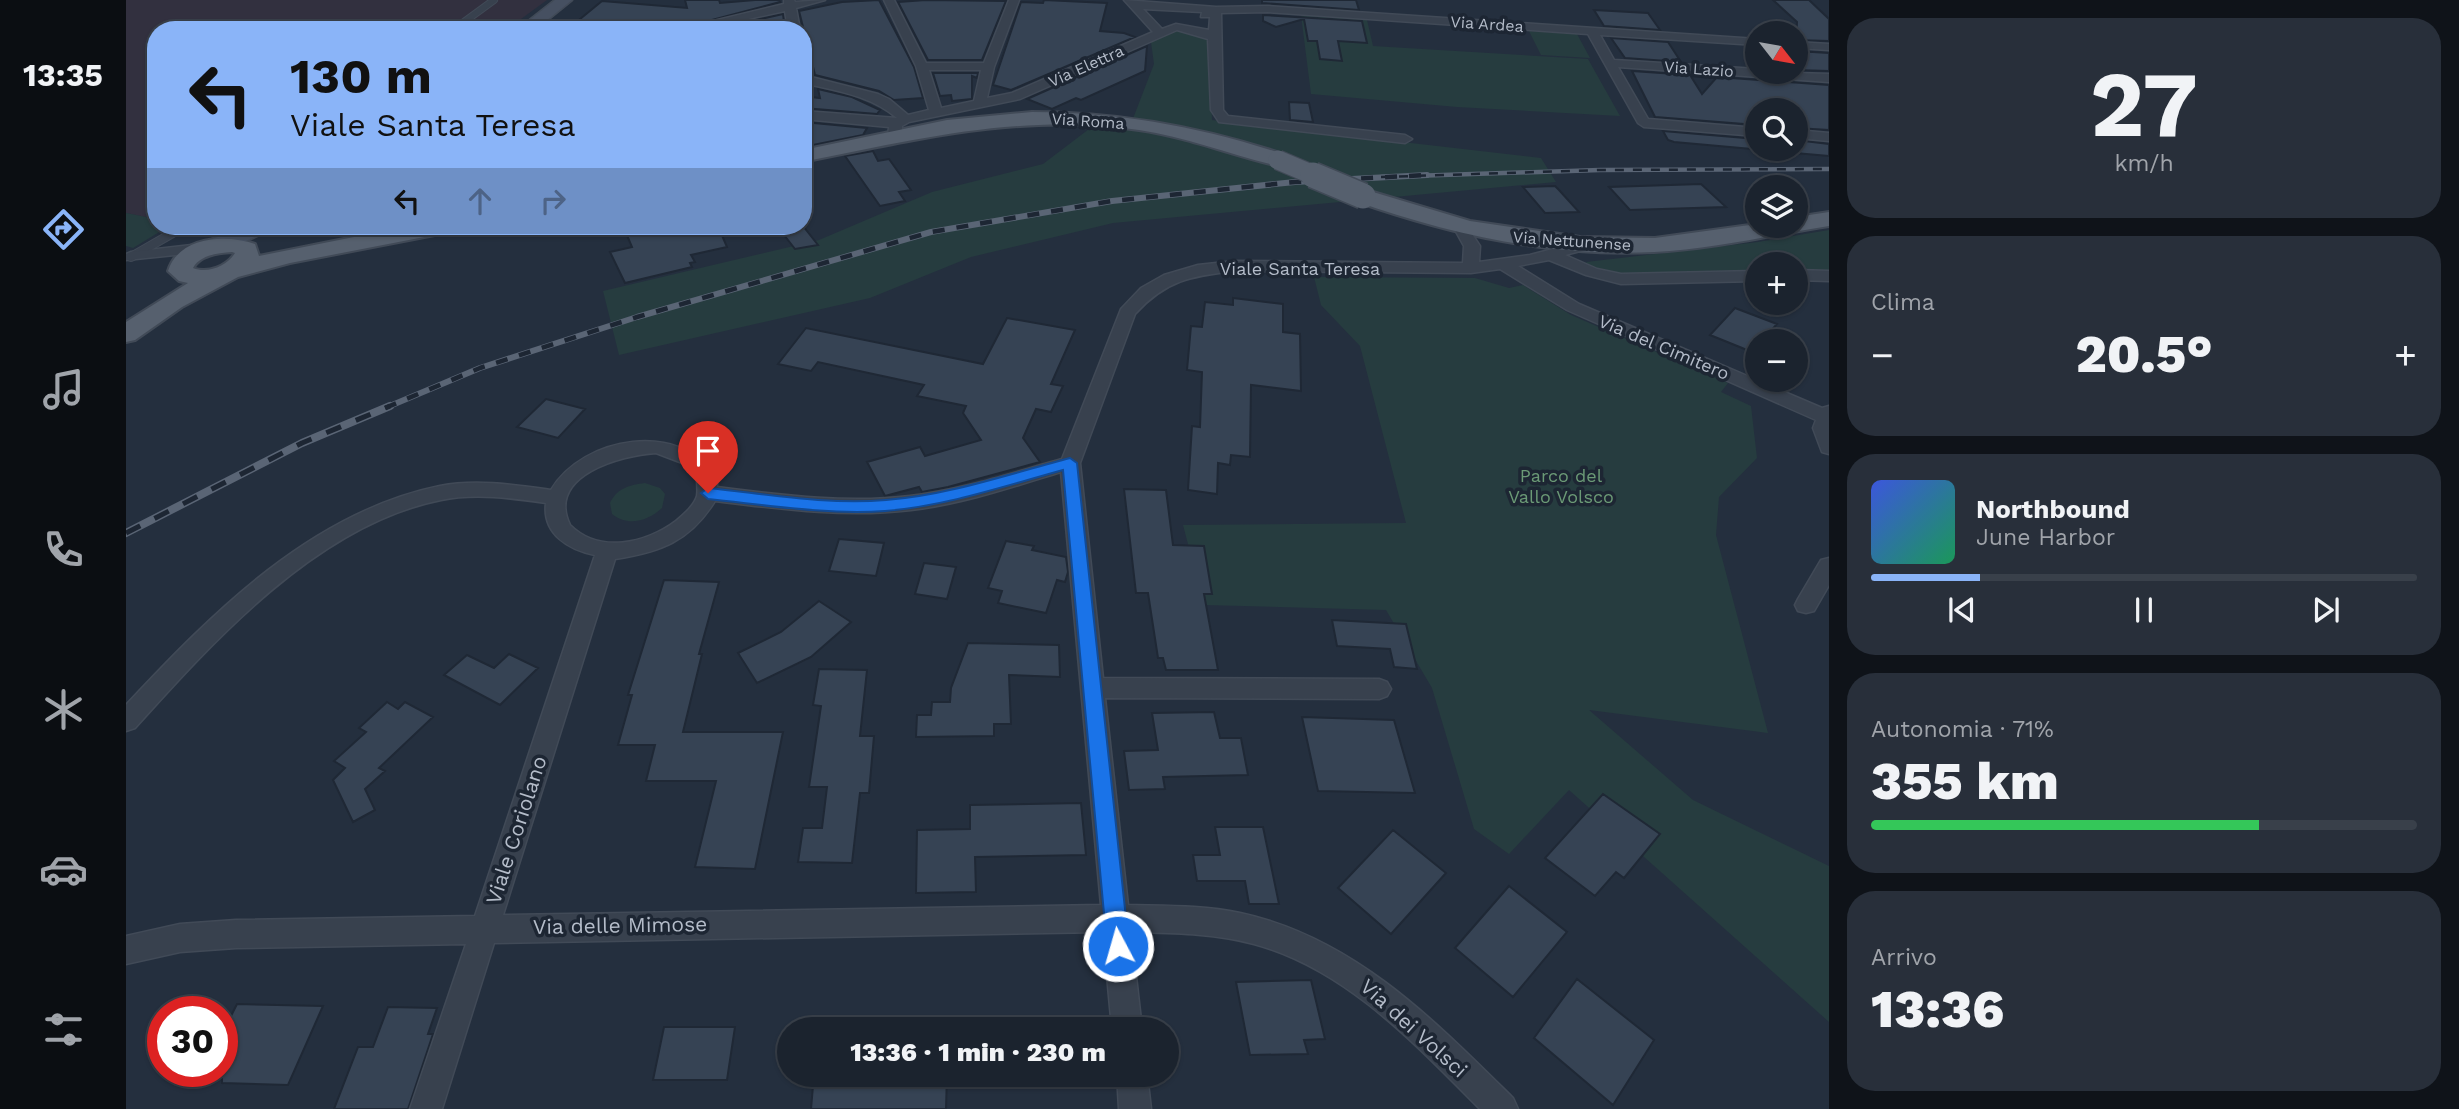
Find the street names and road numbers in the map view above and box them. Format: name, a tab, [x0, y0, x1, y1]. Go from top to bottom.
street label: Via Ardea	[1450, 12, 1524, 36]
street label: Via Elettra	[1045, 41, 1127, 91]
street label: Via Lazio	[1664, 57, 1734, 81]
street label: Via Roma	[1051, 109, 1125, 133]
street label: Via Nettunense	[1512, 227, 1632, 255]
street label: Viale Santa Teresa	[1220, 258, 1380, 279]
street label: Via del Cimitero	[1595, 310, 1733, 384]
street label: Viale Coriolano	[480, 753, 552, 907]
street label: Via delle Mimose	[533, 911, 707, 939]
street label: Via dei Volsci	[1355, 973, 1473, 1083]

